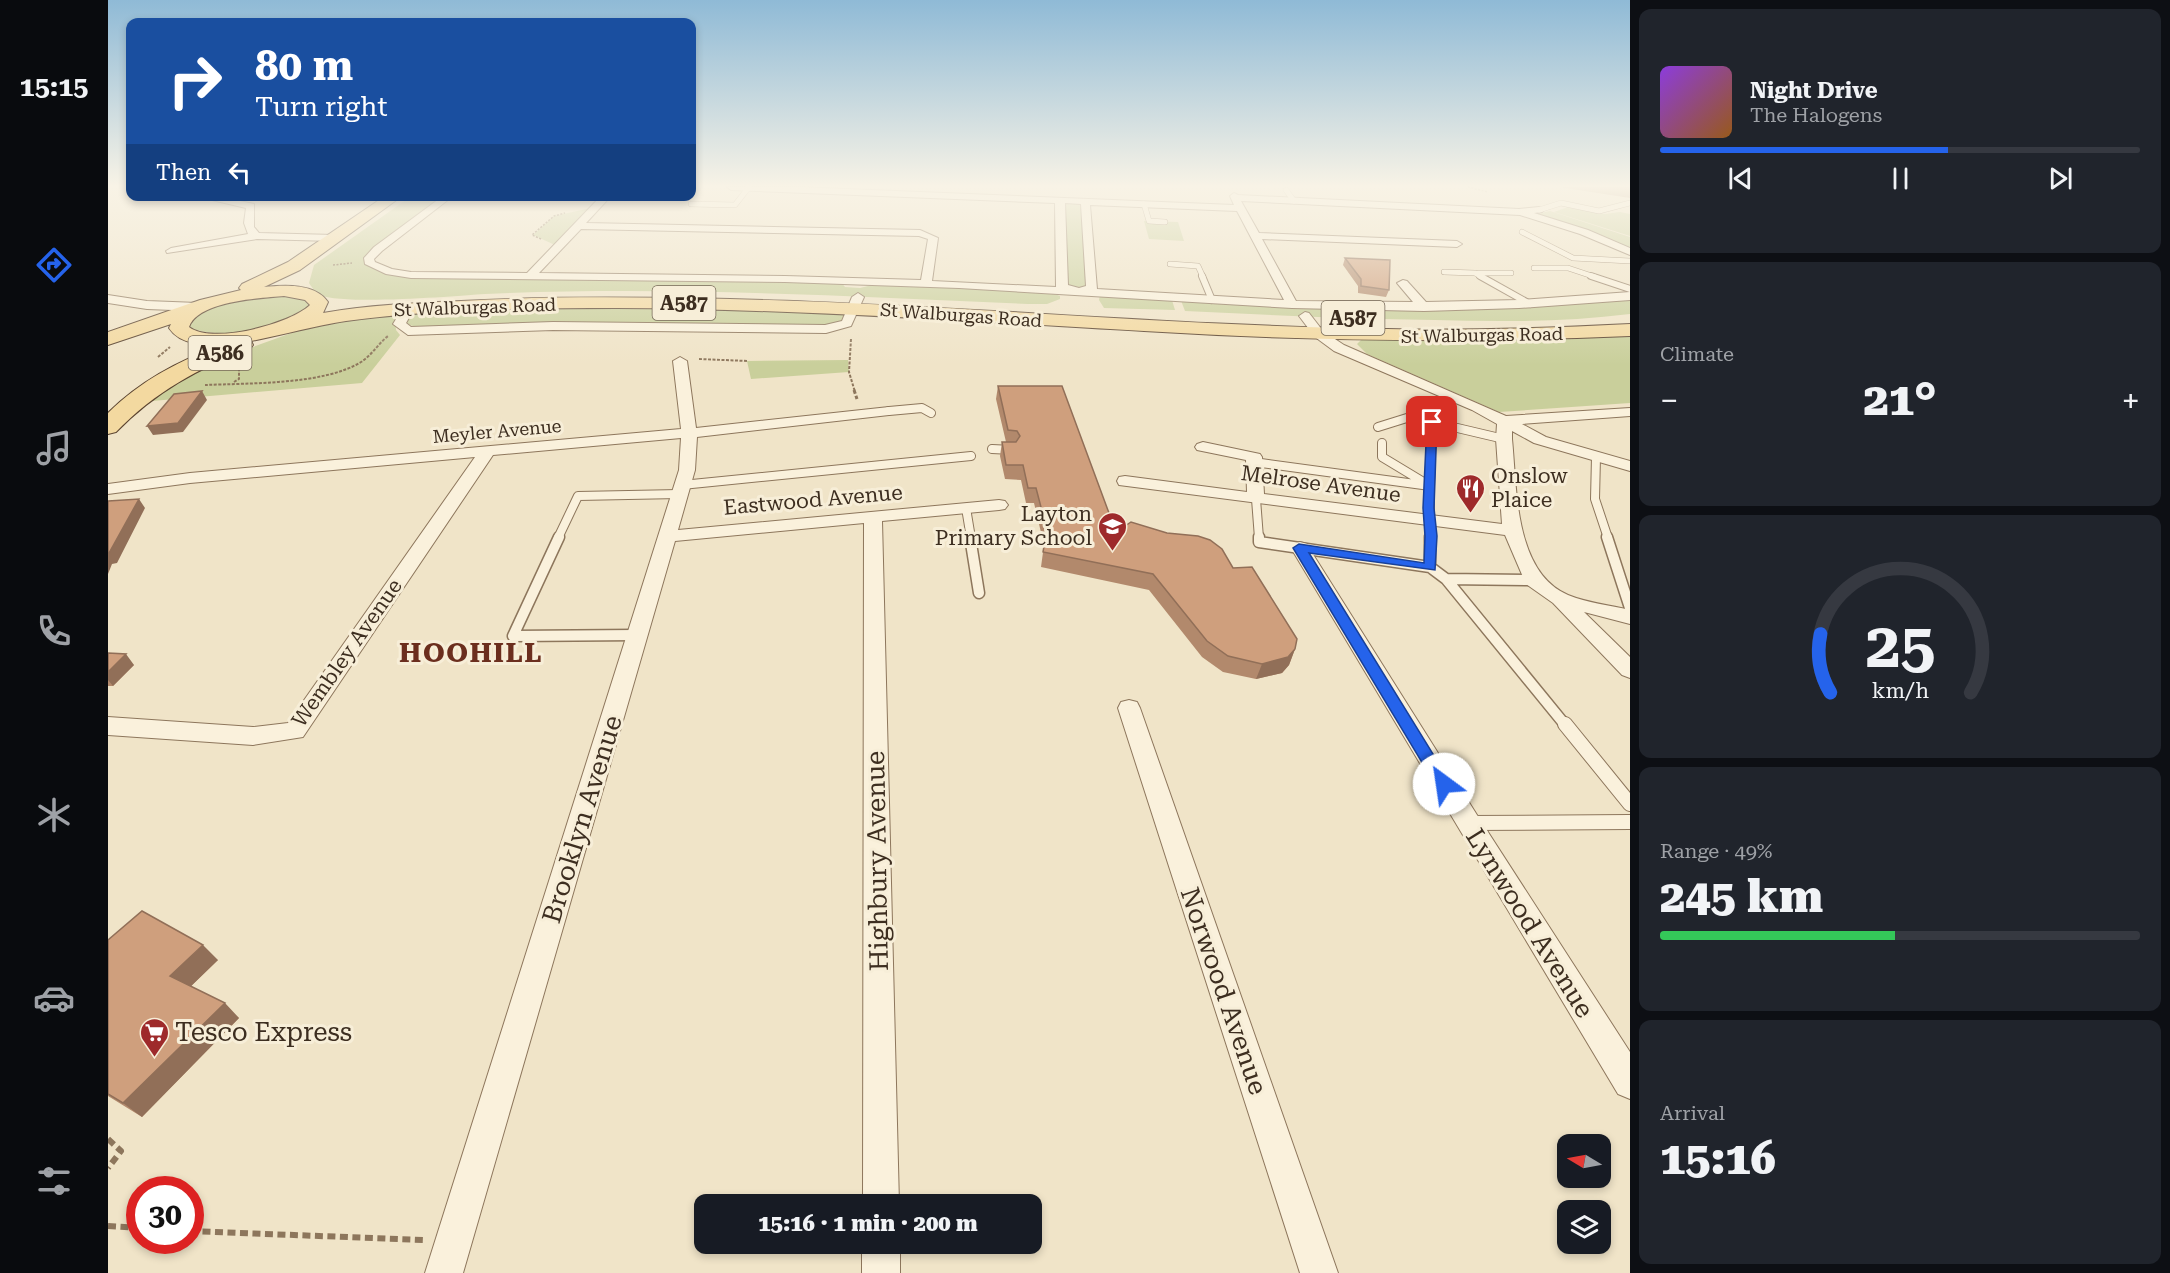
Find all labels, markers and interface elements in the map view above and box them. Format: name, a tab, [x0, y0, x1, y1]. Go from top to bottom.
text: 80 m	[255, 41, 353, 90]
icon: right	[156, 42, 234, 120]
text: 15:15	[20, 71, 88, 103]
text: Night Drive	[1750, 78, 1878, 103]
text: Turn right	[255, 91, 388, 123]
text: The Halogens	[1750, 103, 1882, 127]
icon: left	[223, 156, 256, 189]
text: Then	[156, 160, 211, 185]
icon: previous	[1724, 162, 1757, 195]
icon: pause	[1884, 162, 1917, 195]
icon: next	[2044, 162, 2077, 195]
icon: directions	[33, 244, 75, 286]
road number: A587	[652, 286, 716, 320]
street label: St Walburgas Road	[394, 294, 557, 320]
street label: St Walburgas Road	[879, 299, 1043, 331]
road number: A587	[1322, 301, 1384, 335]
street label: St Walburgas Road	[1401, 323, 1564, 347]
road number: A586	[188, 336, 252, 370]
text: Climate	[1660, 342, 1734, 366]
text: 21°	[1864, 373, 1937, 426]
text: −	[1660, 381, 1678, 420]
text: +	[2122, 381, 2140, 420]
pin	[1406, 396, 1457, 447]
icon: arrive	[1415, 405, 1448, 438]
street label: Meyler Avenue	[432, 415, 562, 447]
icon: music	[33, 427, 75, 469]
street label: Melrose Avenue	[1240, 461, 1402, 507]
place label: Onslow Plaice	[1491, 464, 1568, 512]
restaurant icon: Onslow Plaice	[1454, 472, 1486, 514]
street label: Eastwood Avenue	[722, 480, 904, 520]
place label: Layton Primary School	[935, 502, 1093, 550]
school or university icon: Layton Primary School	[1097, 510, 1129, 552]
street label: Wembley Avenue	[287, 574, 407, 732]
icon: phone	[33, 610, 75, 652]
text: 25	[1865, 610, 1935, 683]
district label: HOOHILL	[399, 637, 543, 669]
text: km/h	[1871, 679, 1929, 704]
street label: Brooklyn Avenue	[536, 712, 628, 926]
street label: Highbury Avenue	[860, 751, 894, 971]
position arrow	[1412, 752, 1476, 816]
icon: climate	[33, 794, 75, 836]
street label: Lynwood Avenue	[1460, 823, 1600, 1023]
text: Range · 49%	[1660, 839, 1772, 863]
text: 245 km	[1660, 870, 1823, 923]
street label: Norwood Avenue	[1174, 883, 1274, 1099]
icon: car	[33, 977, 75, 1019]
supermarket icon: Tesco Express	[138, 1016, 170, 1058]
place label: Tesco Express	[175, 1017, 352, 1047]
text: Arrival	[1660, 1101, 1725, 1125]
text: 15:16	[1660, 1132, 1776, 1185]
north arrow	[1557, 1134, 1611, 1188]
map controls	[1557, 1134, 1611, 1254]
icon: filters	[33, 1160, 75, 1202]
speed limit sign: 30	[126, 1176, 204, 1254]
button: layers	[1557, 1200, 1611, 1254]
text: 15:16 · 1 min · 200 m	[758, 1211, 978, 1236]

